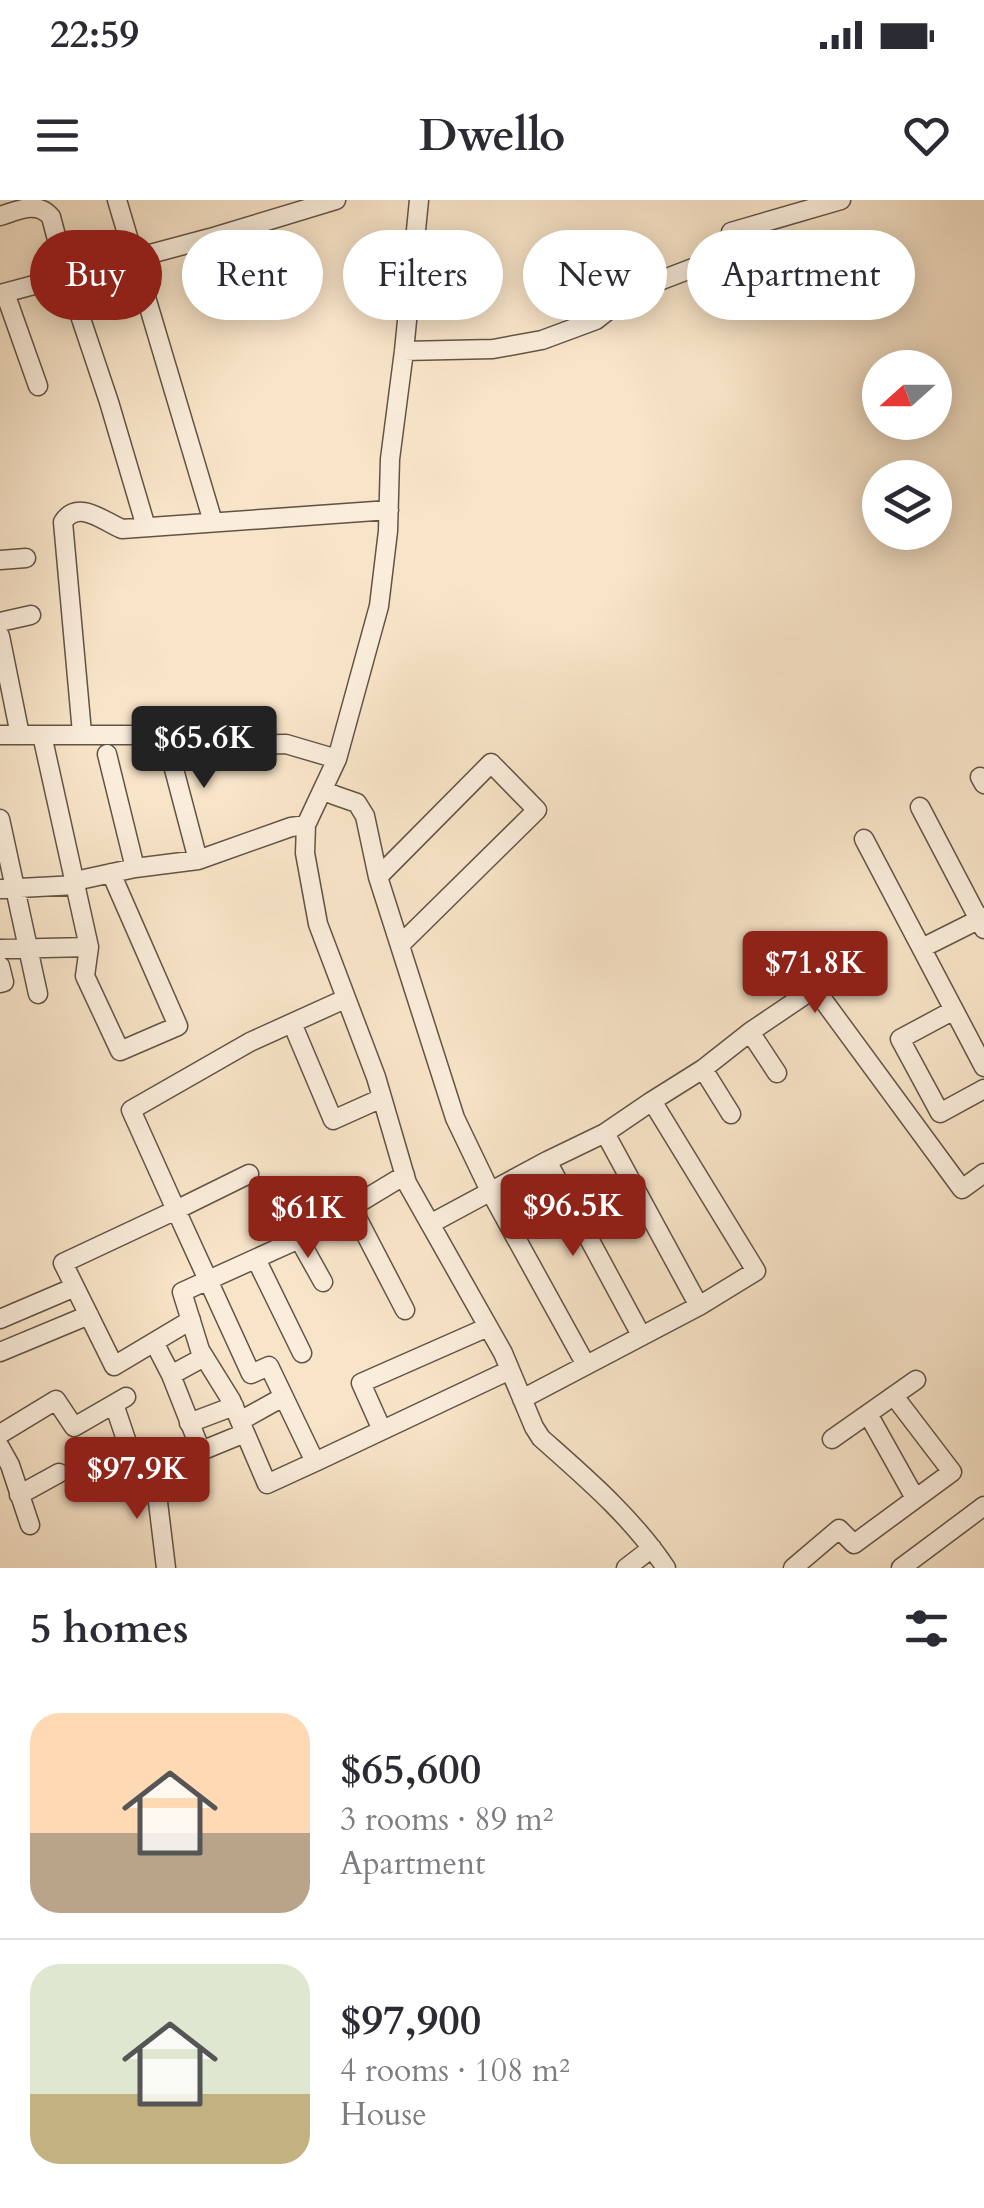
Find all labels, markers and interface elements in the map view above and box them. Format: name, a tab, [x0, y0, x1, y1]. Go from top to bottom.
text: 22:59	[50, 9, 139, 61]
text: Dwello	[419, 105, 565, 166]
icon: menu	[30, 108, 85, 163]
icon: heart	[899, 108, 954, 163]
chip: Buy	[30, 230, 162, 320]
chip: Rent	[182, 230, 323, 320]
chip: Filters	[343, 230, 503, 320]
chip: New	[523, 230, 667, 320]
chip: Apartment	[687, 230, 915, 320]
north arrow	[862, 350, 952, 440]
map controls	[862, 350, 952, 550]
button: layers	[862, 460, 952, 550]
pin: $65.6K	[123, 706, 285, 791]
text: $65.6K	[154, 716, 254, 760]
pin: $71.8K	[734, 931, 896, 1016]
text: $71.8K	[765, 941, 865, 985]
pin: $96.5K	[492, 1174, 654, 1259]
pin: $61K	[249, 1176, 367, 1261]
text: $96.5K	[523, 1184, 623, 1228]
text: $61K	[270, 1186, 346, 1230]
pin: $97.9K	[56, 1437, 218, 1522]
text: $97.9K	[87, 1447, 187, 1491]
text: 5 homes	[30, 1600, 188, 1657]
icon: filters	[899, 1601, 954, 1656]
text: $65,600	[340, 1741, 481, 1798]
icon: home	[110, 1753, 230, 1873]
text: 3 rooms · 89 m²	[340, 1798, 553, 1842]
text: Apartment	[340, 1842, 485, 1886]
text: $97,900	[340, 1992, 481, 2049]
icon: home	[110, 2004, 230, 2124]
text: 4 rooms · 108 m²	[340, 2049, 570, 2093]
text: House	[340, 2093, 427, 2137]

